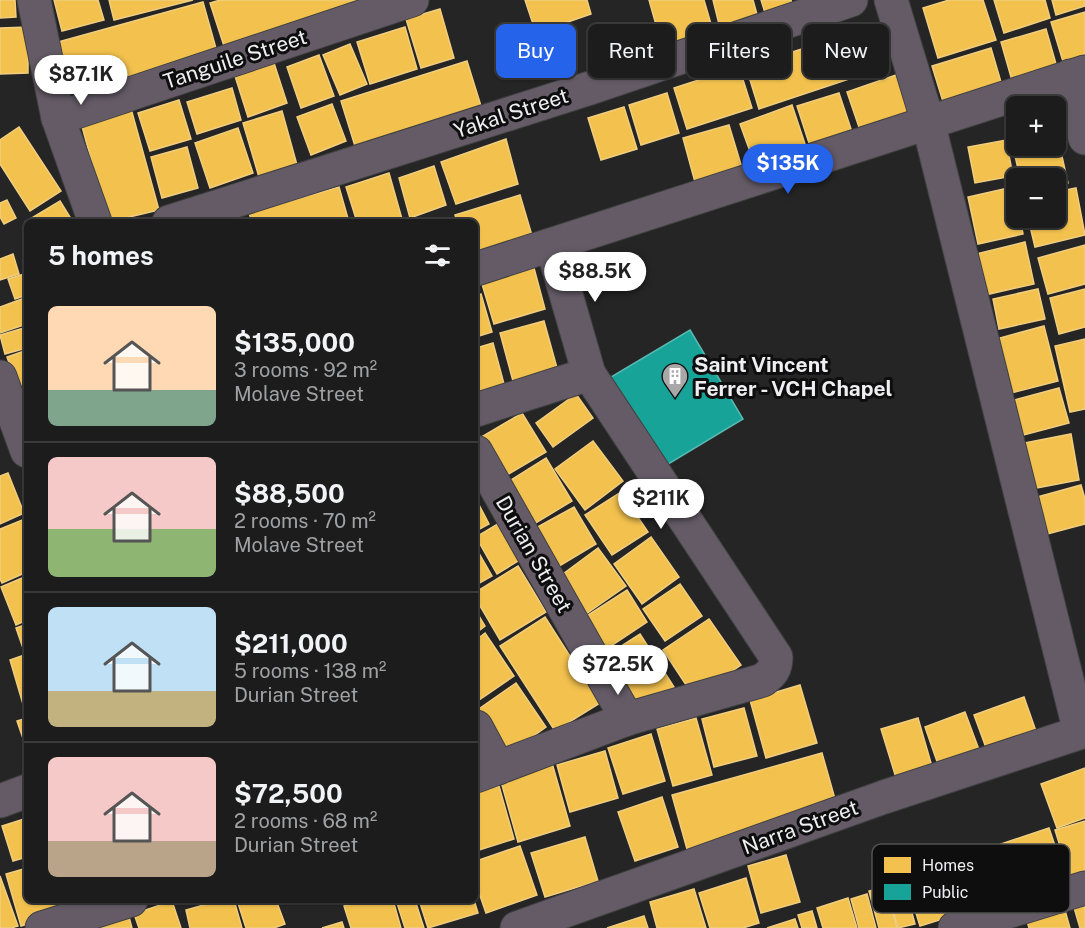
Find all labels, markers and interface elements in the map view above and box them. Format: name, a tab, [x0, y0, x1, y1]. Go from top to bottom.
street label: Tanguile Street	[160, 24, 310, 94]
chip: Buy	[496, 24, 576, 78]
chip: Rent	[588, 24, 675, 78]
chip: Filters	[687, 24, 791, 78]
chip: New	[803, 24, 889, 78]
pin: $87.1K	[32, 55, 130, 106]
text: $87.1K	[48, 62, 114, 86]
street label: Yakal Street	[451, 83, 571, 143]
map controls	[1006, 96, 1066, 228]
button: +	[1006, 96, 1066, 156]
pin: $135K	[746, 144, 830, 195]
text: $135K	[756, 151, 820, 175]
button: −	[1006, 168, 1066, 228]
icon: filters	[421, 239, 454, 272]
text: 5 homes	[48, 240, 154, 271]
pin: $88.5K	[546, 252, 644, 303]
text: $88.5K	[558, 259, 632, 283]
text: $135,000	[234, 327, 355, 358]
icon: home	[96, 330, 168, 402]
place label: Saint Vincent Ferrer - VCH Chapel	[694, 352, 893, 401]
text: 3 rooms · 92 m²	[234, 358, 377, 382]
building icon: Saint Vincent Ferrer - VCH Chapel	[660, 361, 690, 399]
text: Molave Street	[234, 382, 364, 406]
text: $88,500	[234, 478, 345, 509]
pin: $211K	[619, 479, 703, 530]
icon: home	[96, 481, 168, 553]
text: $211K	[632, 486, 690, 510]
street label: Durian Street	[491, 491, 577, 617]
text: 2 rooms · 70 m²	[234, 509, 376, 533]
text: Molave Street	[234, 533, 364, 557]
text: $211,000	[234, 628, 348, 659]
icon: home	[96, 631, 168, 703]
pin: $72.5K	[569, 645, 667, 696]
text: $72.5K	[582, 652, 654, 676]
text: 5 rooms · 138 m²	[234, 659, 386, 683]
text: Durian Street	[234, 683, 358, 707]
text: $72,500	[234, 778, 343, 809]
icon: home	[96, 781, 168, 853]
street label: Narra Street	[739, 794, 861, 860]
text: 2 rooms · 68 m²	[234, 809, 377, 833]
text: Durian Street	[234, 833, 358, 857]
legend	[872, 844, 1070, 913]
text: Homes	[922, 856, 974, 875]
text: Public	[922, 883, 969, 902]

